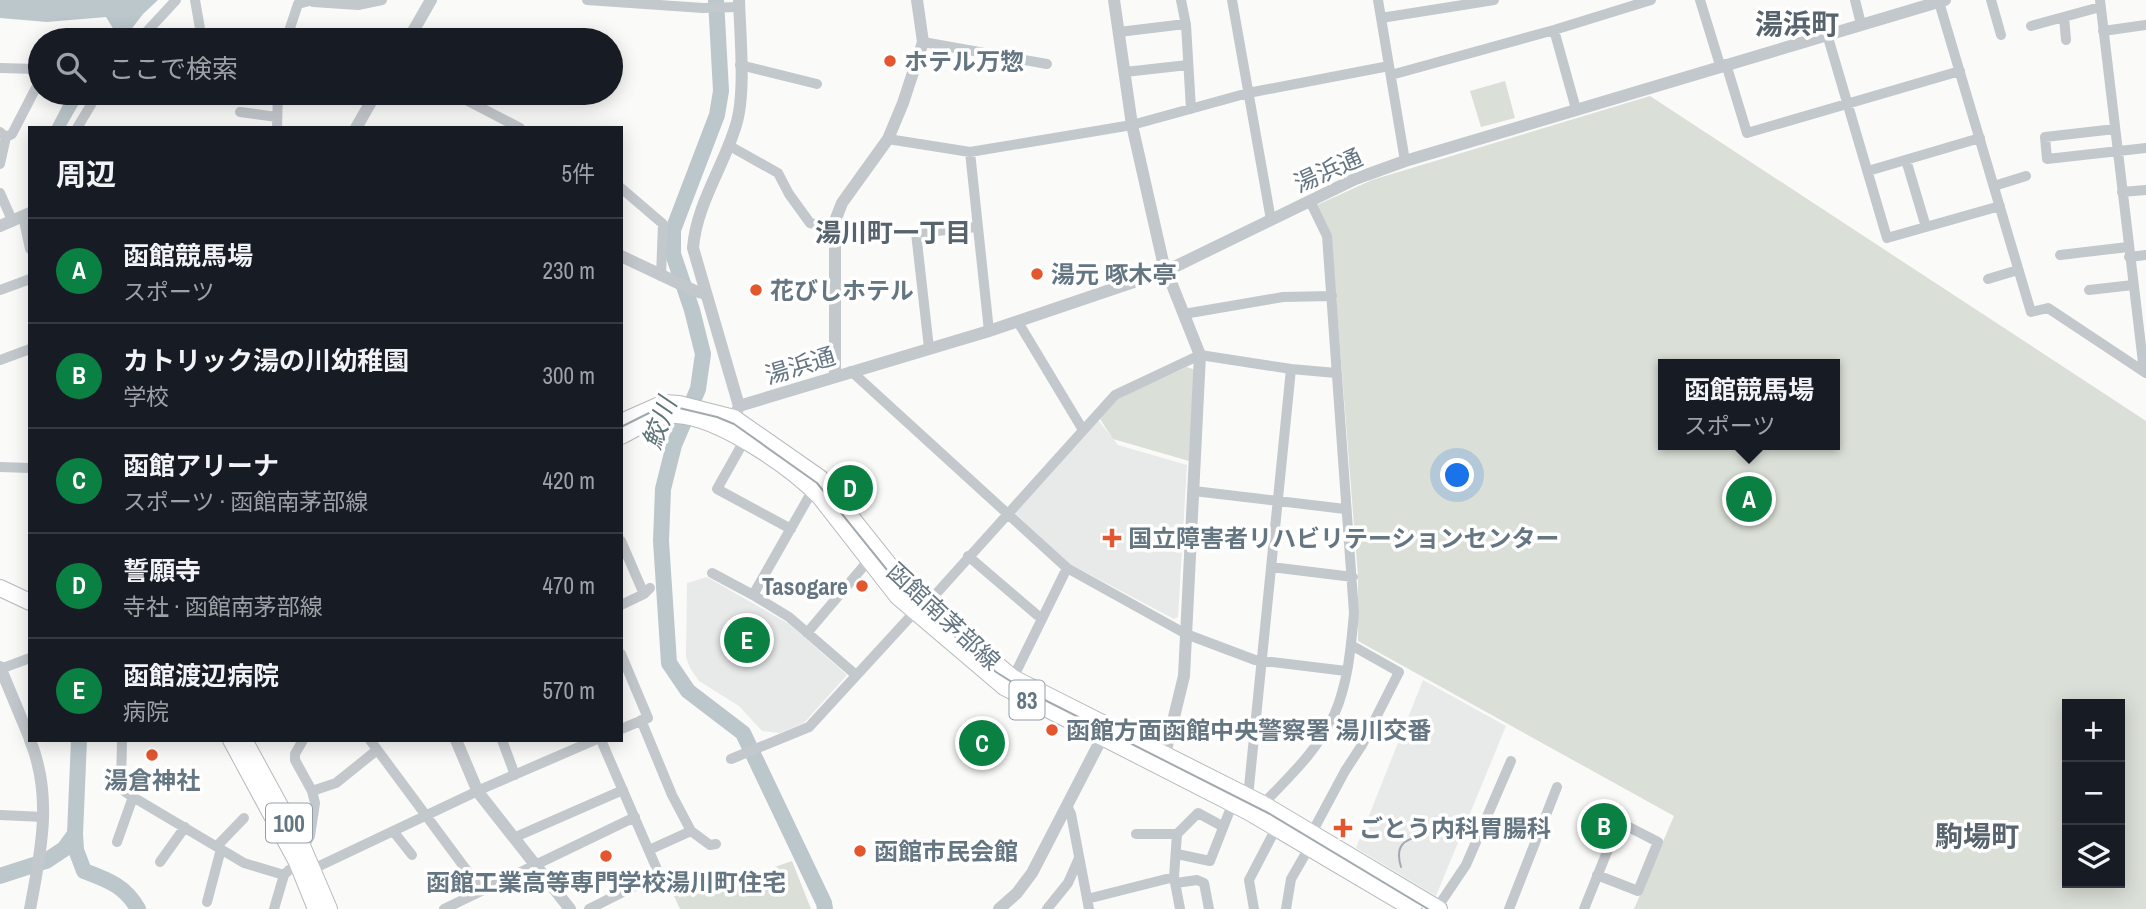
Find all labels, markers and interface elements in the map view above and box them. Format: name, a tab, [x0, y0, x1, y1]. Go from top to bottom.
district label: 湯浜町	[1755, 5, 1839, 43]
search box	[28, 28, 623, 105]
place label: ホテル万惣	[904, 45, 1024, 77]
icon: search	[52, 48, 90, 86]
text: ここで検索	[108, 51, 238, 86]
marker: ホテル万惣	[882, 53, 898, 69]
street label: 湯浜通	[1289, 141, 1367, 199]
text: 周辺	[56, 154, 116, 194]
text: 5件	[562, 158, 595, 189]
district label: 湯川町一丁目	[815, 215, 971, 250]
text: 函館競馬場	[123, 238, 253, 273]
text: A	[72, 255, 86, 286]
text: 230 m	[543, 255, 595, 286]
place label: 湯元 啄木亭	[1051, 258, 1176, 290]
marker: 湯元 啄木亭	[1029, 266, 1045, 282]
place label: 花びしホテル	[770, 274, 914, 306]
text: スポーツ	[123, 276, 215, 307]
marker: 花びしホテル	[748, 282, 764, 298]
street label: 湯浜通	[761, 339, 839, 391]
text: カトリック湯の川幼稚園	[123, 343, 409, 378]
popup	[1658, 359, 1840, 450]
text: B	[72, 360, 86, 391]
text: 300 m	[543, 360, 595, 391]
text: 函館競馬場	[1684, 372, 1814, 407]
text: 学校	[123, 381, 169, 412]
water label: 鮫川	[634, 390, 685, 453]
text: スポーツ	[1684, 410, 1776, 441]
text: 函館アリーナ	[123, 448, 279, 483]
your location	[1440, 458, 1474, 492]
pin: D	[827, 462, 873, 514]
text: C	[72, 465, 86, 496]
text: 420 m	[543, 465, 595, 496]
pin: A	[1726, 473, 1772, 525]
text: スポーツ · 函館南茅部線	[123, 486, 368, 517]
place label: 国立障害者リハビリテーションセンター	[1128, 522, 1560, 554]
marker: 国立障害者リハビリテーションセンター	[1102, 528, 1122, 548]
text: 誓願寺	[123, 553, 201, 588]
street label: 函館南茅部線	[880, 555, 1008, 677]
text: D	[72, 570, 86, 601]
text: 470 m	[543, 570, 595, 601]
place label: Tasogare	[762, 570, 848, 602]
marker: Tasogare	[854, 578, 870, 594]
text: 寺社 · 函館南茅部線	[123, 591, 323, 622]
pin: E	[724, 614, 770, 666]
text: 函館渡辺病院	[123, 658, 279, 693]
text: E	[73, 675, 85, 706]
text: 570 m	[543, 675, 595, 706]
road number: 83	[1010, 680, 1044, 720]
text: 病院	[123, 696, 169, 727]
map controls	[2062, 699, 2125, 888]
button: +	[2062, 699, 2125, 762]
place label: 函館方面函館中央警察署 湯川交番	[1066, 714, 1431, 746]
pin: C	[959, 717, 1005, 769]
marker: 函館方面函館中央警察署 湯川交番	[1044, 722, 1060, 738]
marker: 湯倉神社	[144, 747, 160, 763]
button: −	[2062, 762, 2125, 825]
place label: 湯倉神社	[104, 764, 200, 796]
pin: B	[1581, 800, 1627, 852]
road number: 100	[266, 804, 312, 842]
place label: ごとう内科胃腸科	[1359, 812, 1551, 844]
district label: 駒場町	[1935, 817, 2019, 855]
marker: ごとう内科胃腸科	[1333, 818, 1353, 838]
button: layers	[2062, 825, 2125, 888]
place label: 函館市民会館	[874, 835, 1018, 867]
marker: 函館市民会館	[852, 843, 868, 859]
marker: 函館工業高等専門学校湯川町住宅	[598, 848, 614, 864]
place label: 函館工業高等専門学校湯川町住宅	[426, 866, 786, 898]

